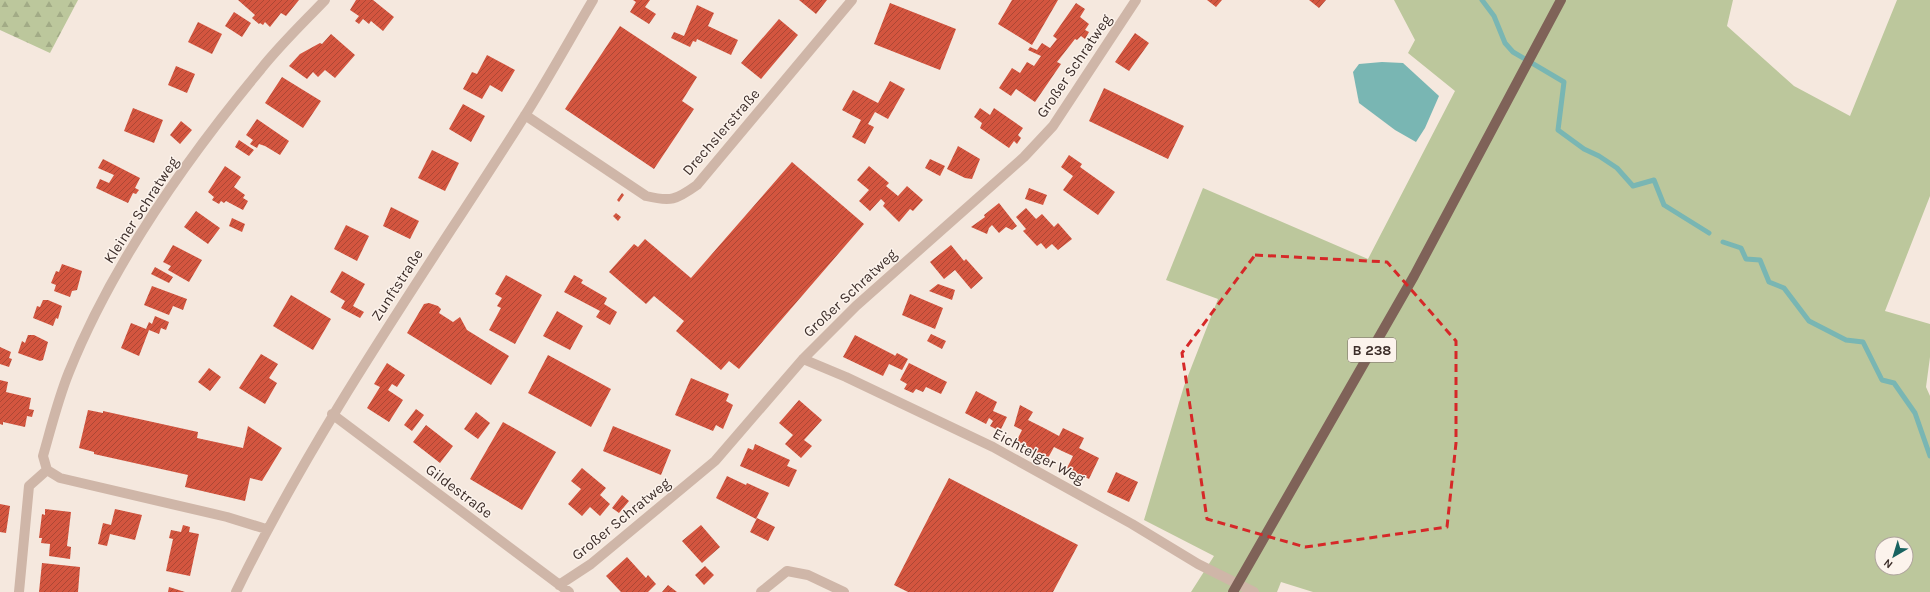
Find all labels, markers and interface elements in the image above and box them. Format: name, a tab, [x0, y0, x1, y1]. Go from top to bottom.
street label: Großer Schratweg	[1033, 10, 1116, 121]
street label: Drechslerstraße	[678, 85, 764, 179]
street label: Kleiner Schratweg	[100, 153, 182, 267]
street label: Großer Schratweg	[799, 245, 901, 341]
street label: Zunftstraße	[367, 246, 427, 324]
road number: B 238	[1348, 338, 1396, 362]
street label: Eichtelger Weg	[990, 424, 1088, 488]
street label: Gildestraße	[422, 460, 496, 522]
street label: Großer Schratweg	[568, 473, 674, 564]
north arrow	[1874, 536, 1914, 576]
text: N	[1881, 556, 1895, 571]

